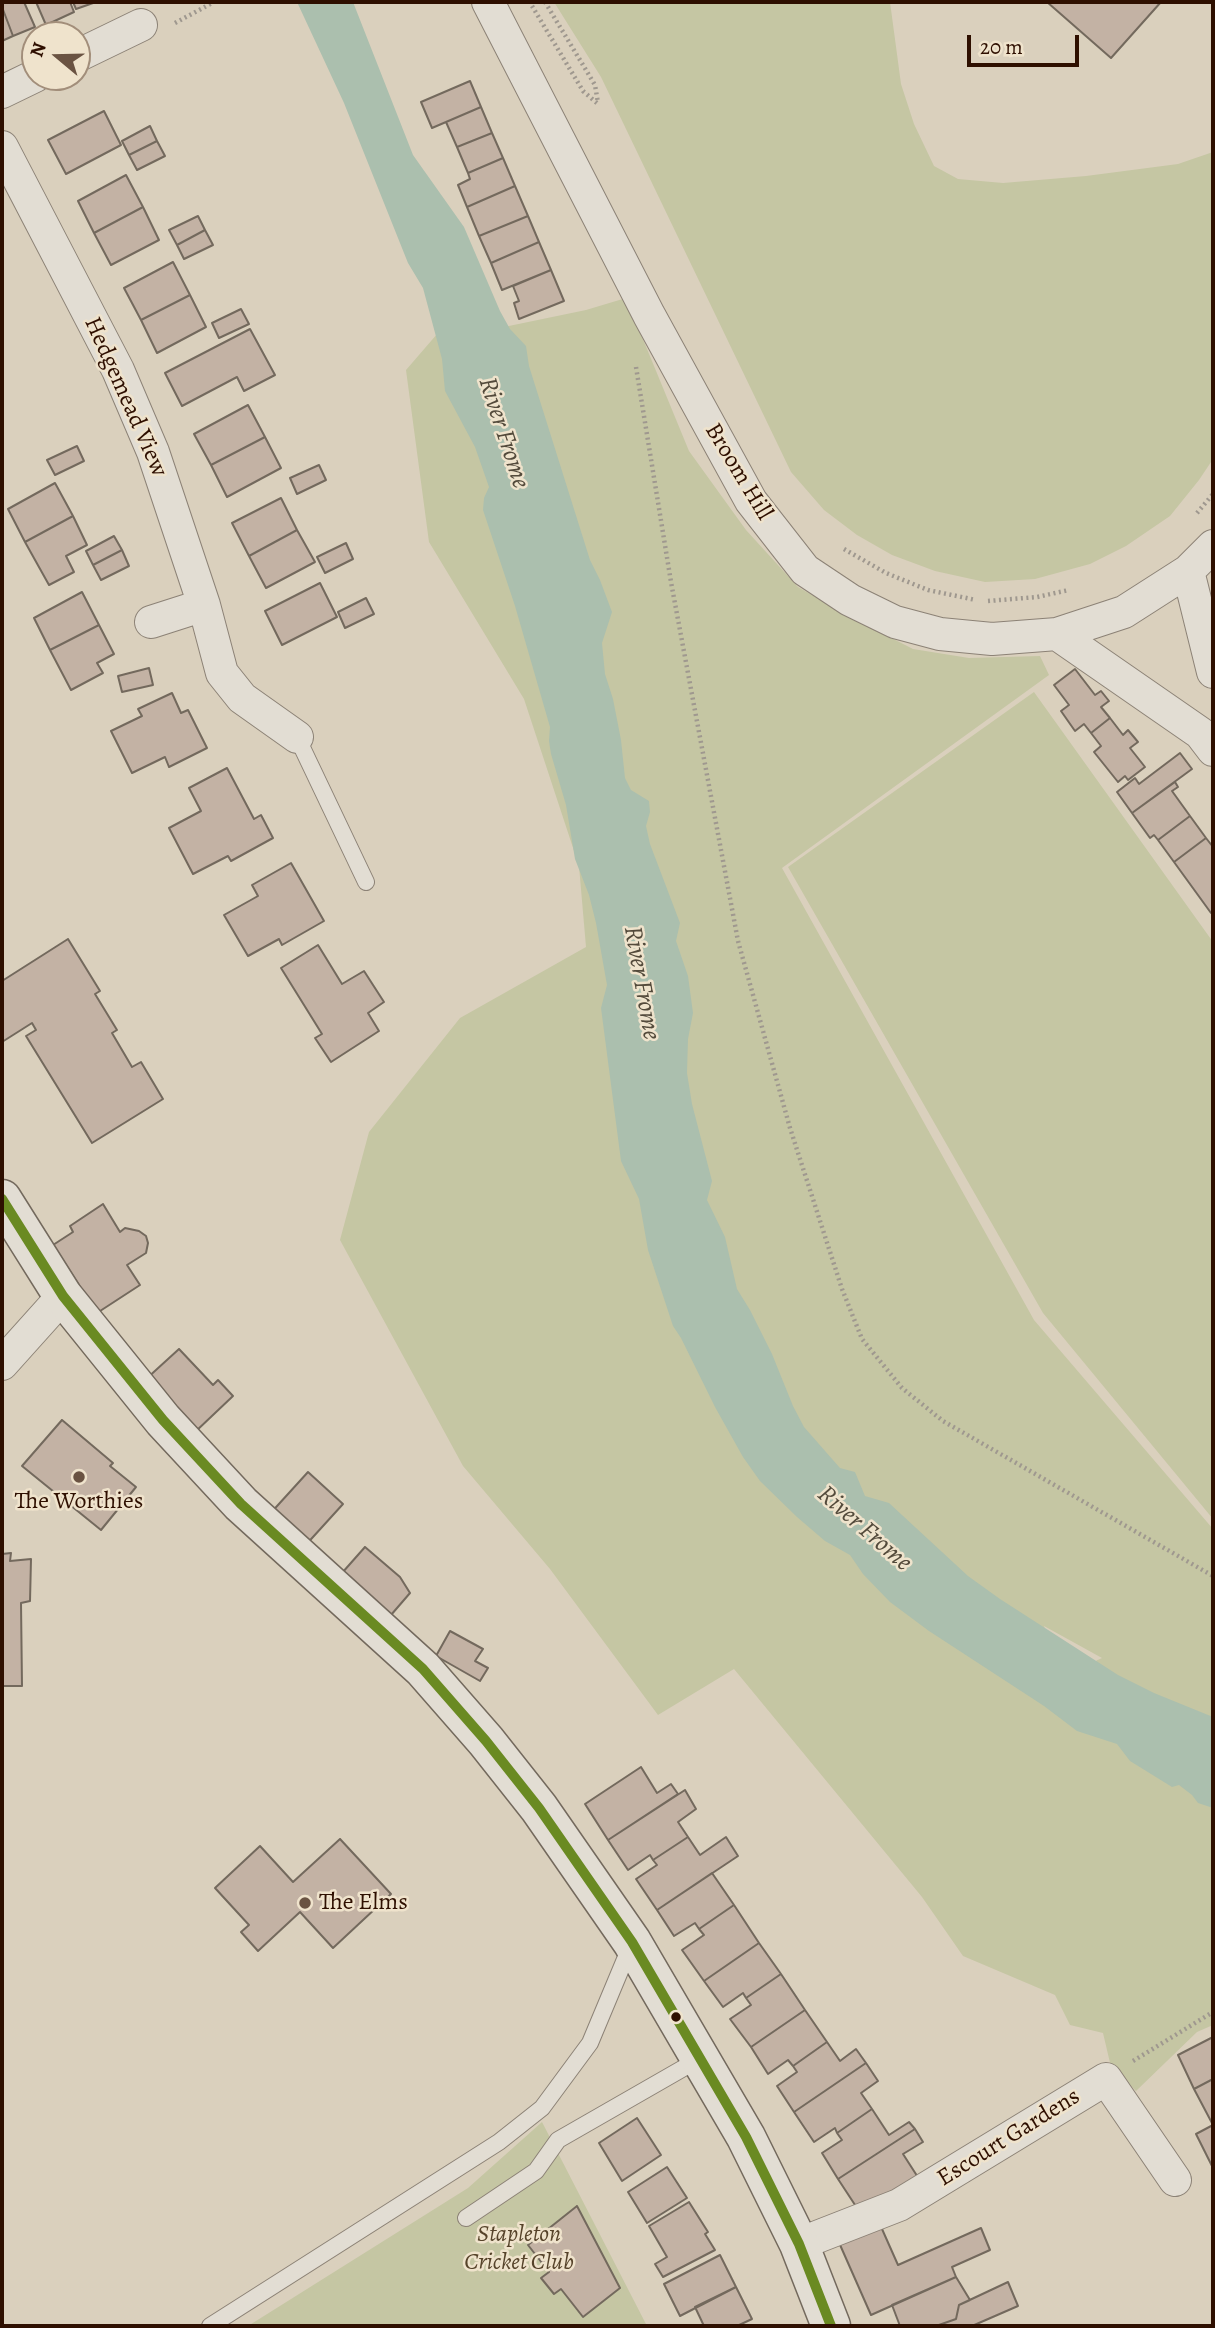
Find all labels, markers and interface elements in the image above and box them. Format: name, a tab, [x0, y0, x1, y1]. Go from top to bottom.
north arrow	[21, 21, 91, 91]
scale bar	[970, 21, 1082, 65]
text: 20 m	[980, 33, 1023, 61]
text: N	[23, 39, 53, 61]
street label: Hedgemead View	[77, 313, 173, 481]
water label: River Frome	[470, 373, 536, 493]
street label: Broom Hill	[698, 418, 778, 526]
water label: River Frome	[616, 924, 666, 1042]
marker: The Worthies	[71, 1469, 87, 1485]
water label: River Frome	[810, 1479, 918, 1579]
place label: The Worthies	[15, 1488, 143, 1516]
place label: The Elms	[319, 1889, 408, 1917]
marker: The Elms	[297, 1895, 313, 1911]
unlabelled marker	[669, 2010, 683, 2024]
street label: Escourt Gardens	[932, 2083, 1086, 2193]
park label: Stapleton Cricket Club	[464, 2221, 574, 2277]

